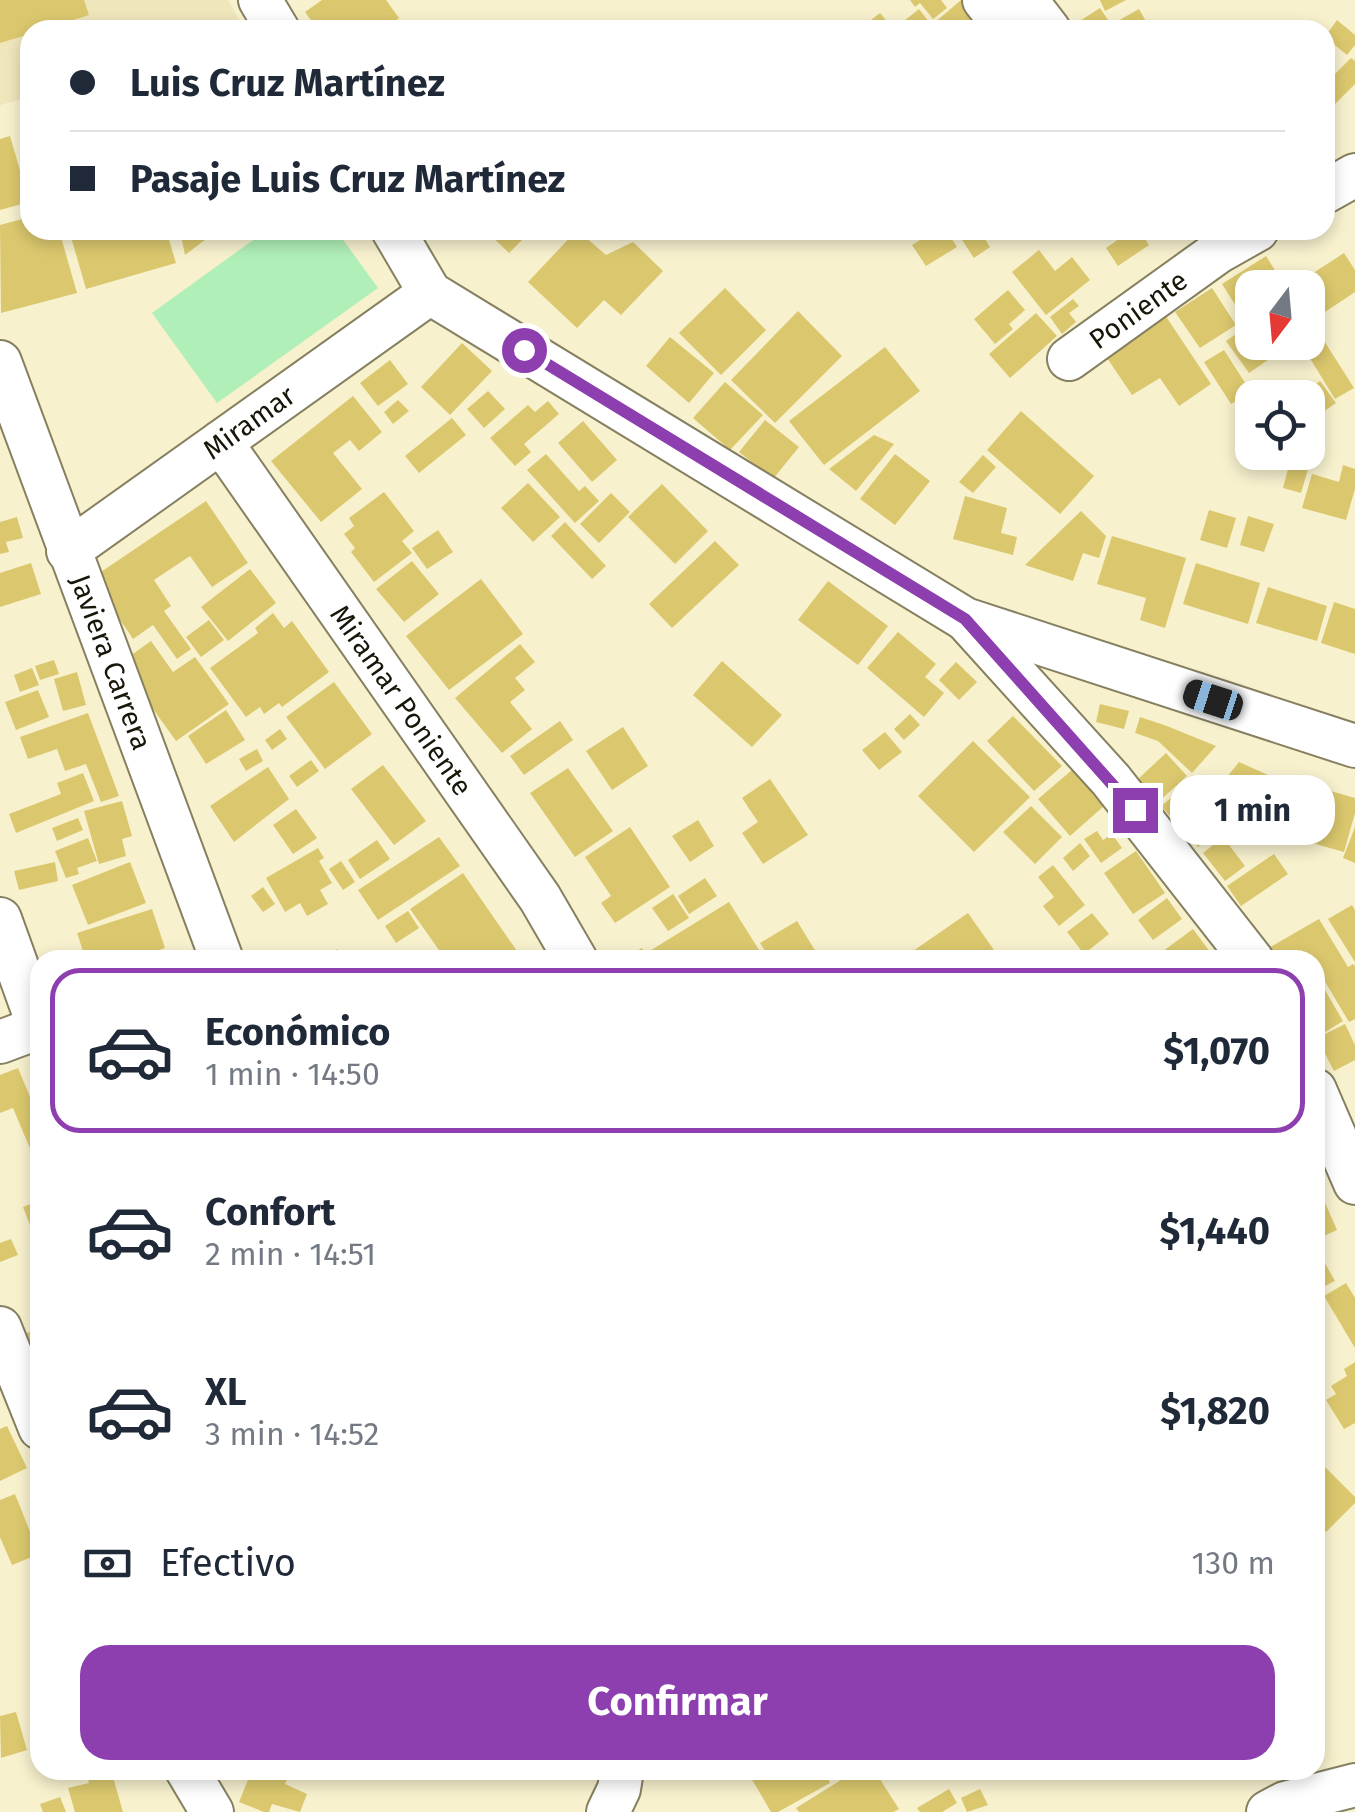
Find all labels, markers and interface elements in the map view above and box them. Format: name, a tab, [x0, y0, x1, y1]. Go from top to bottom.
text: Luis Cruz Martínez	[130, 60, 445, 106]
text: Pasaje Luis Cruz Martínez	[130, 156, 565, 202]
street label: Poniente	[1083, 264, 1194, 356]
north arrow	[1235, 270, 1325, 360]
map controls	[1235, 270, 1325, 470]
route start	[502, 328, 547, 373]
street label: Miramar	[197, 379, 301, 466]
button: locate	[1235, 380, 1325, 470]
street label: Javiera Carrera	[63, 570, 158, 754]
street label: Miramar Poniente	[323, 599, 479, 802]
car	[1180, 676, 1246, 724]
callout: 1 min	[1170, 775, 1335, 845]
route end	[1113, 788, 1158, 833]
text: 1 min	[1214, 791, 1291, 829]
icon: car	[85, 1006, 175, 1096]
text: Económico	[205, 1009, 390, 1055]
text: $1,070	[1163, 1028, 1270, 1074]
text: 1 min · 14:50	[205, 1055, 380, 1093]
icon: car	[85, 1186, 175, 1276]
text: Confort	[205, 1189, 335, 1235]
text: $1,440	[1159, 1208, 1270, 1254]
text: 2 min · 14:51	[205, 1235, 376, 1273]
icon: car	[85, 1366, 175, 1456]
text: XL	[205, 1369, 247, 1415]
text: $1,820	[1160, 1388, 1270, 1434]
text: 3 min · 14:52	[205, 1415, 379, 1453]
icon: cash	[80, 1536, 135, 1591]
text: Efectivo	[160, 1540, 296, 1586]
text: 130 m	[1191, 1544, 1275, 1582]
button: Confirmar	[80, 1645, 1275, 1760]

